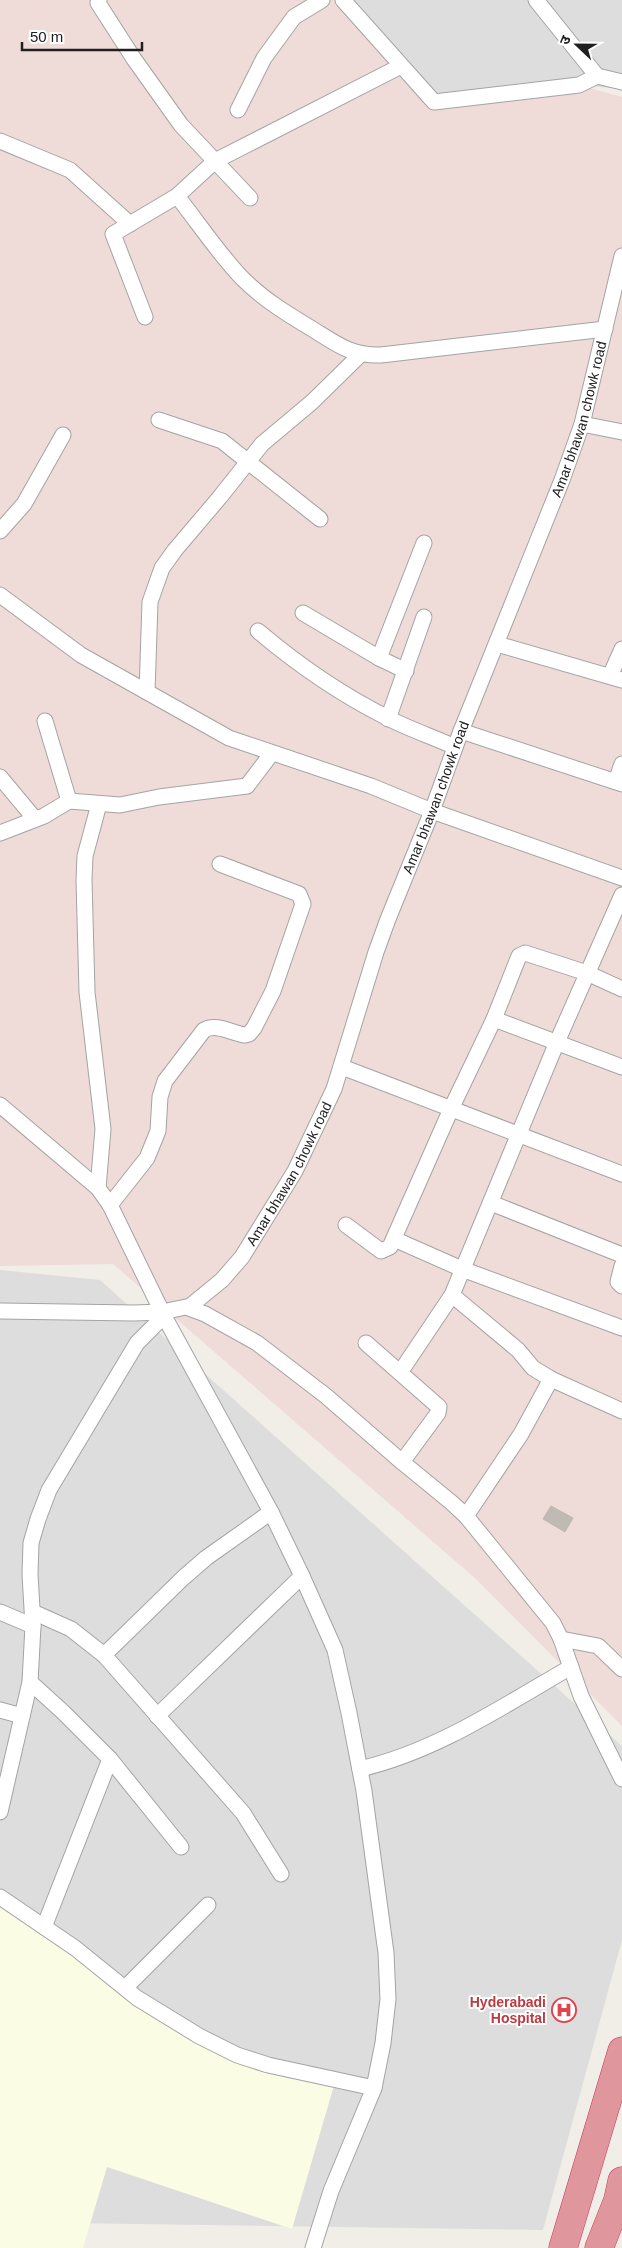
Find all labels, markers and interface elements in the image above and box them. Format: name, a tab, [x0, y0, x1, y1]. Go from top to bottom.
scale bar	[22, 20, 142, 52]
north arrow	[552, 20, 602, 70]
text: 50 m	[30, 28, 63, 45]
text: उ	[556, 33, 574, 47]
street label: Amar bhawan chowk road	[548, 340, 609, 499]
street label: Amar bhawan chowk road	[399, 719, 472, 876]
street label: Amar bhawan chowk road	[243, 1099, 335, 1249]
place label: Hyderabadi Hospital	[470, 1994, 546, 2026]
hospital icon: Hyderabadi Hospital	[551, 1997, 577, 2023]

